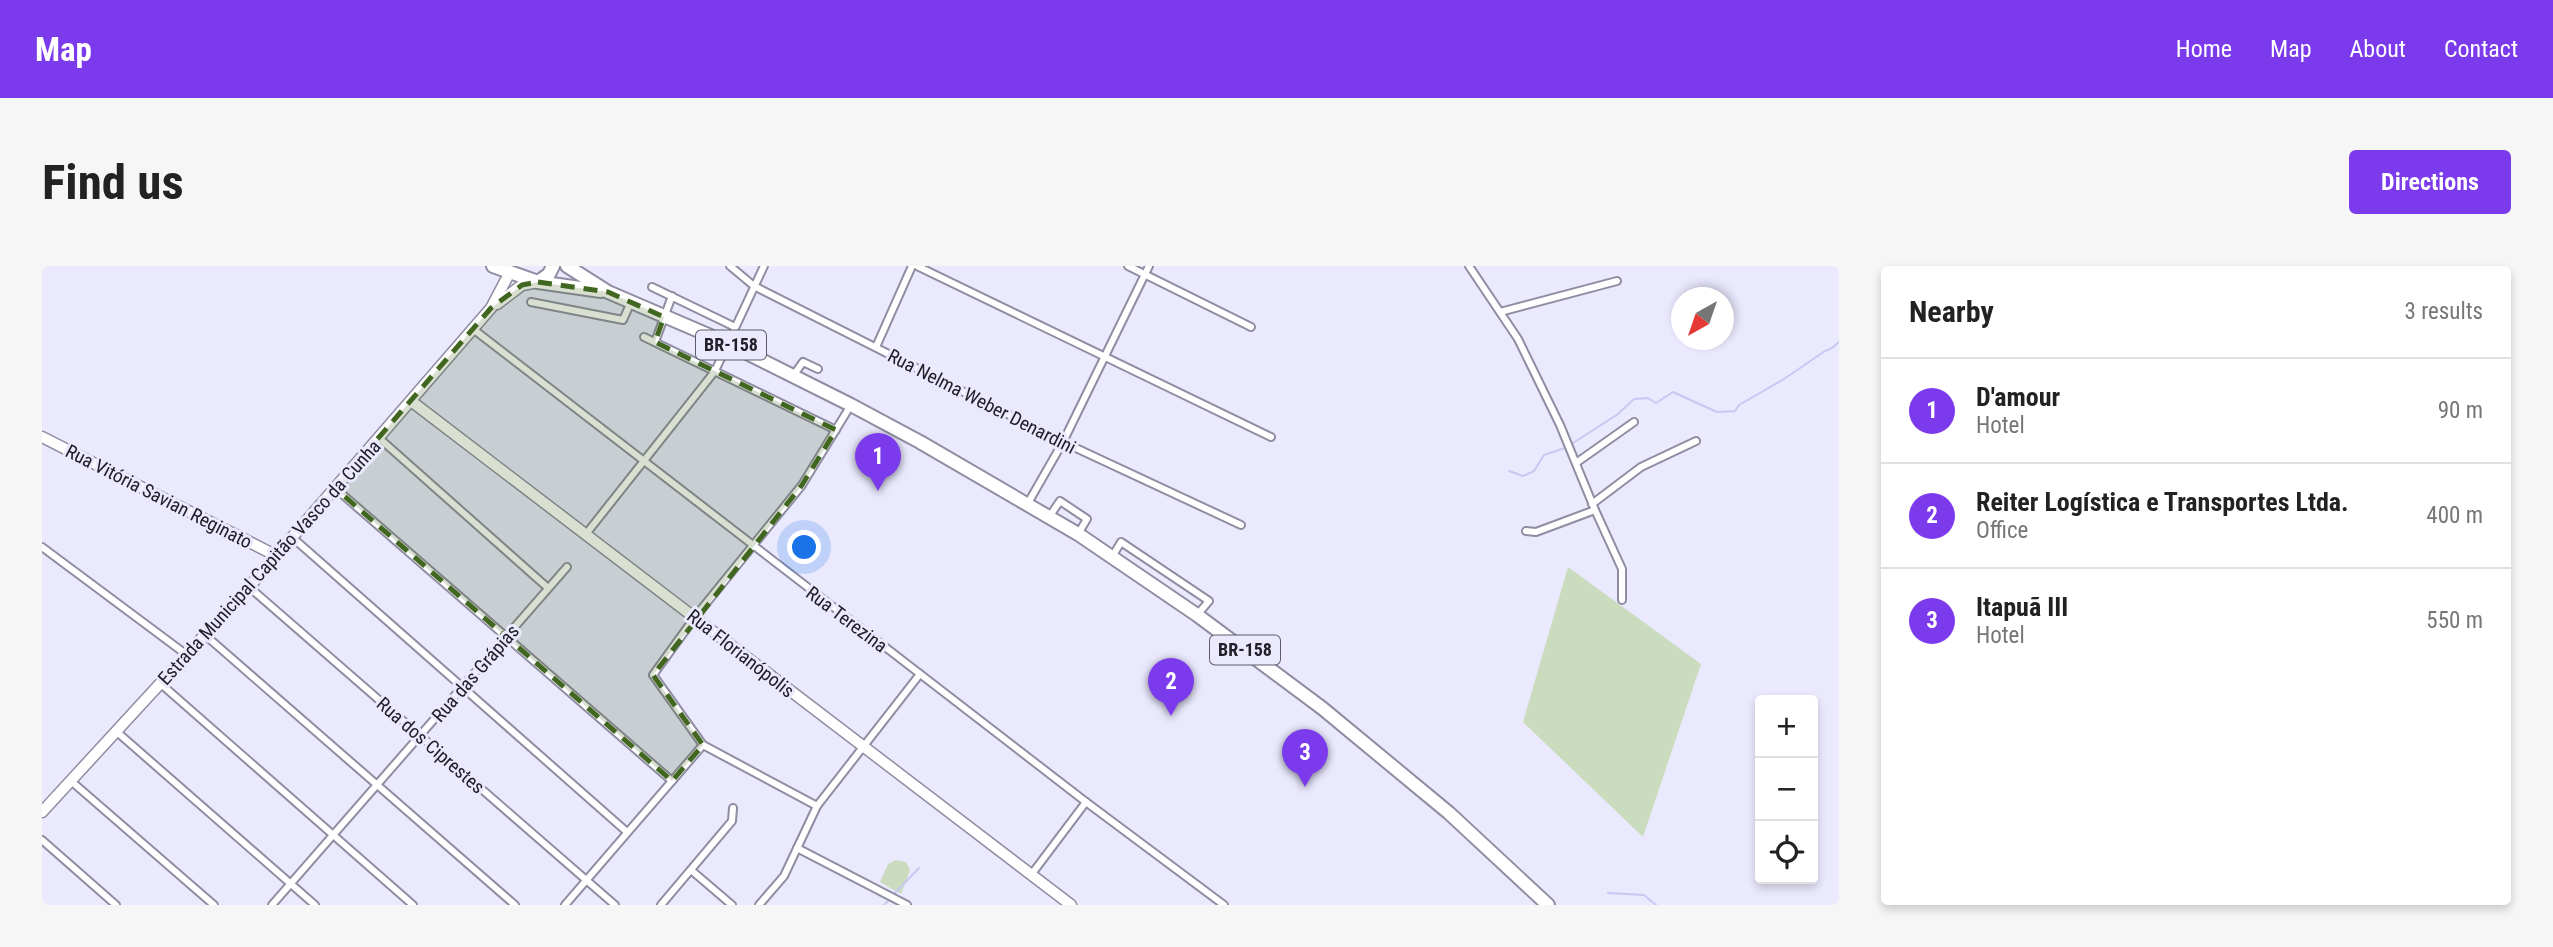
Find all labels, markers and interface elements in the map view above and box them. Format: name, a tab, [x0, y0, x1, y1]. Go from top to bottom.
text: Map	[35, 30, 92, 69]
text: Home	[2176, 35, 2232, 63]
text: Map	[2270, 35, 2312, 63]
text: About	[2350, 35, 2406, 63]
text: Contact	[2444, 35, 2518, 63]
button: Directions	[2349, 150, 2511, 214]
text: Find us	[42, 154, 184, 211]
north arrow	[1671, 287, 1734, 350]
text: Nearby	[1909, 294, 1994, 329]
text: 3 results	[2405, 298, 2483, 325]
road number: BR-158	[696, 330, 766, 360]
street label: Rua Nelma Weber Denardini	[884, 344, 1080, 459]
text: D'amour	[1976, 382, 2060, 412]
text: 1	[1926, 397, 1938, 424]
text: 90 m	[2438, 397, 2483, 424]
text: Hotel	[1976, 412, 2025, 439]
pin: 1	[855, 433, 901, 491]
street label: Estrada Municipal Capitão Vasco da Cunha	[153, 435, 386, 690]
street label: Rua Vitória Savian Reginato	[62, 439, 256, 554]
text: Reiter Logística e Transportes Ltda.	[1976, 487, 2349, 517]
text: 2	[1926, 502, 1938, 529]
text: 400 m	[2426, 502, 2483, 529]
text: Office	[1976, 517, 2028, 544]
your location	[787, 530, 821, 564]
street label: Rua Terezina	[802, 581, 892, 657]
text: Itapuã III	[1976, 592, 2068, 622]
street label: Rua Florianópolis	[682, 604, 799, 702]
text: 3	[1926, 607, 1938, 634]
text: 550 m	[2426, 607, 2483, 634]
street label: Rua das Grápias	[427, 620, 524, 727]
text: Hotel	[1976, 622, 2025, 649]
road number: BR-158	[1210, 636, 1280, 664]
pin: 2	[1148, 658, 1194, 716]
street label: Rua dos Ciprestes	[372, 692, 489, 799]
map controls	[1755, 695, 1818, 884]
button: +	[1755, 695, 1818, 758]
pin: 3	[1282, 729, 1328, 787]
button: −	[1755, 758, 1818, 821]
button: locate	[1755, 821, 1818, 884]

